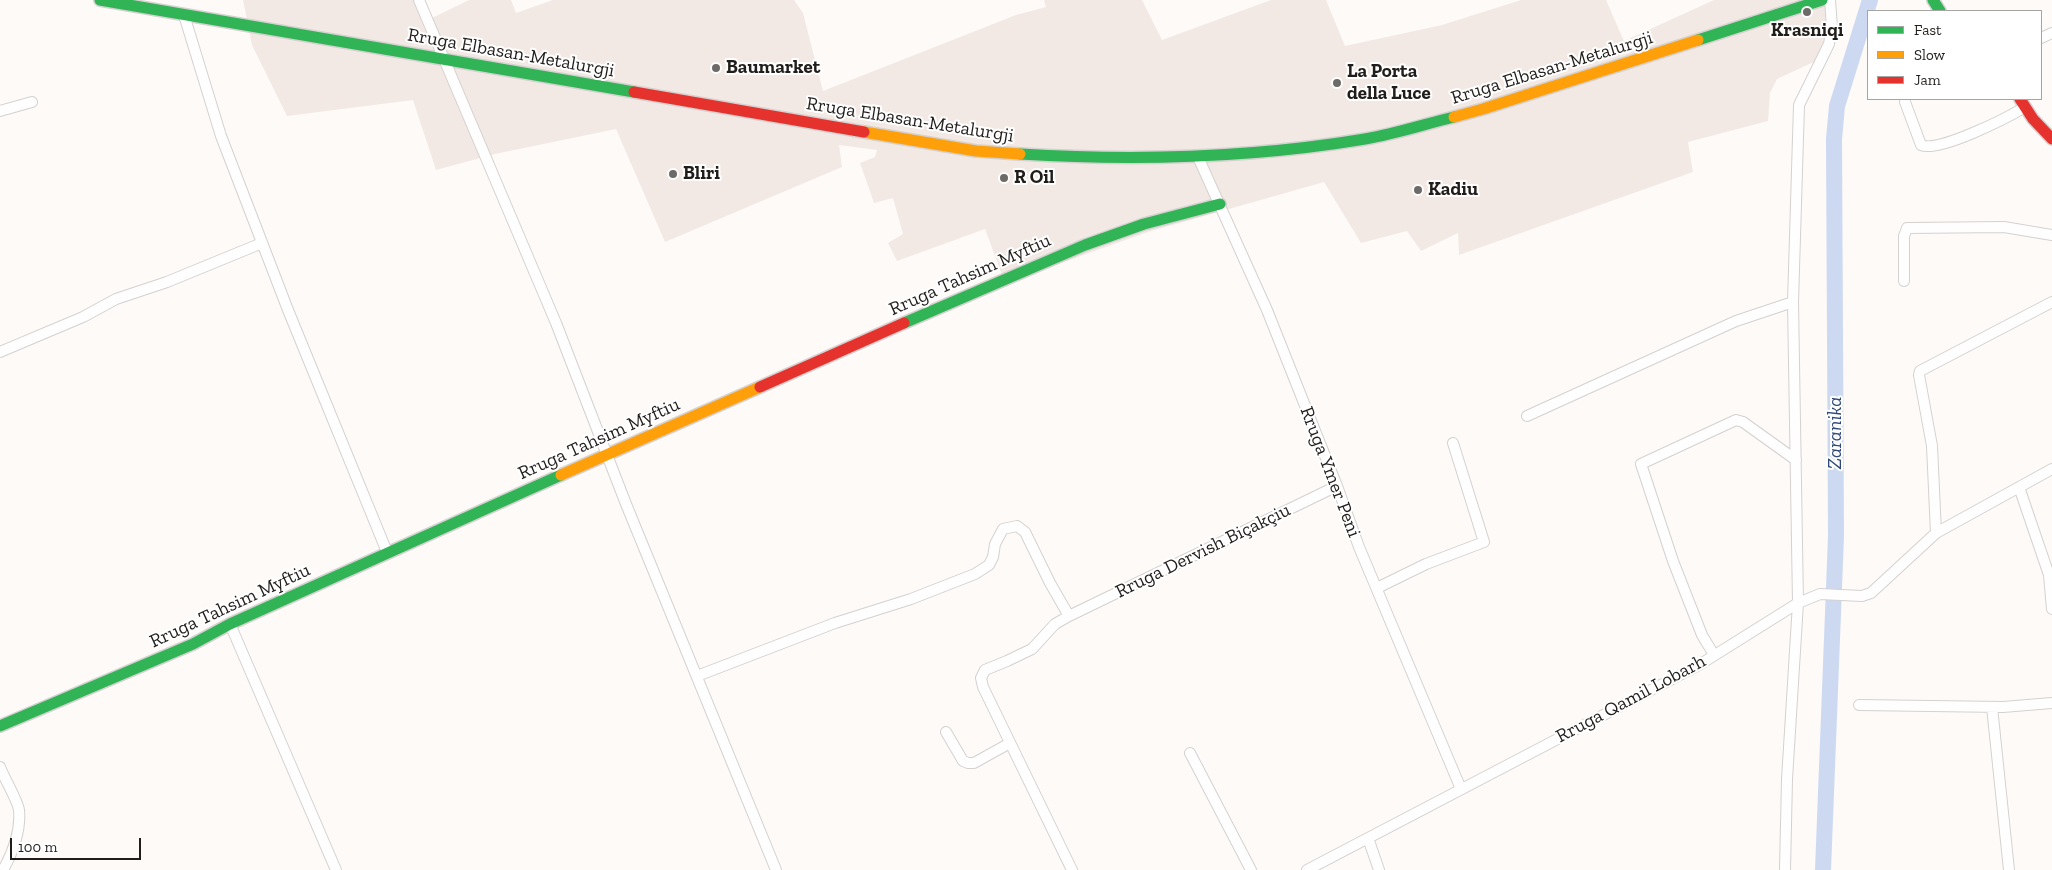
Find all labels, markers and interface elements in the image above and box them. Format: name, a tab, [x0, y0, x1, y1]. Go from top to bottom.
marker: Krasniqi	[1801, 6, 1813, 18]
legend	[1867, 10, 2042, 100]
place label: Krasniqi	[1771, 20, 1843, 42]
text: Fast	[1914, 21, 1942, 39]
street label: Rruga Elbasan-Metalurgji	[406, 24, 616, 82]
street label: Rruga Elbasan-Metalurgji	[1448, 26, 1656, 110]
text: Slow	[1914, 46, 1945, 64]
place label: Baumarket	[726, 57, 820, 79]
place label: La Porta della Luce	[1347, 61, 1431, 105]
marker: Baumarket	[710, 62, 722, 74]
text: Jam	[1914, 71, 1941, 89]
marker: La Porta della Luce	[1331, 77, 1343, 89]
street label: Rruga Elbasan-Metalurgji	[805, 92, 1015, 148]
place label: Bliri	[683, 163, 720, 185]
place label: R Oil	[1014, 167, 1054, 189]
marker: Bliri	[667, 168, 679, 180]
marker: R Oil	[998, 172, 1010, 184]
place label: Kadiu	[1428, 179, 1478, 201]
marker: Kadiu	[1412, 184, 1424, 196]
street label: Rruga Tahsim Myftiu	[886, 229, 1054, 321]
street label: Rruga Tahsim Myftiu	[515, 393, 683, 485]
water label: Zaranika	[1823, 397, 1847, 469]
street label: Rruga Ymer Peni	[1295, 403, 1365, 541]
street label: Rruga Dervish Biçakçiu	[1112, 499, 1294, 603]
street label: Rruga Tahsim Myftiu	[146, 559, 314, 653]
street label: Rruga Qamil Lobarh	[1552, 650, 1710, 748]
scale bar	[12, 828, 144, 860]
text: 100 m	[18, 838, 57, 856]

